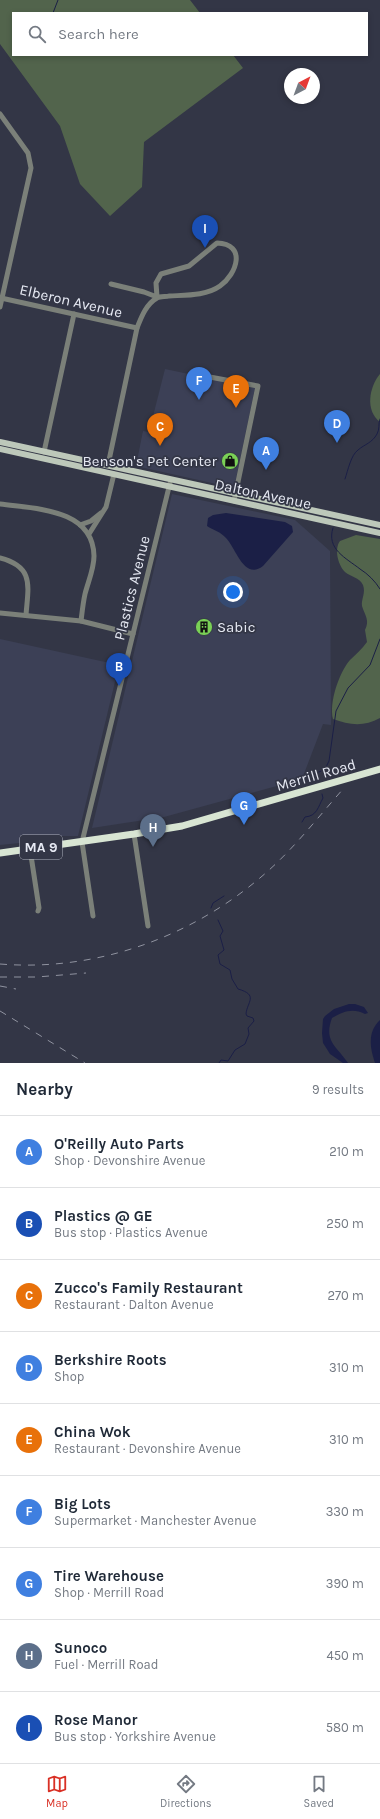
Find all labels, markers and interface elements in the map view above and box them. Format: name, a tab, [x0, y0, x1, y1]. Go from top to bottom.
search box	[12, 12, 368, 56]
icon: search	[26, 23, 48, 45]
text: Search here	[58, 25, 139, 43]
north arrow	[284, 68, 320, 104]
pin: I	[192, 215, 218, 248]
street label: Elberon Avenue	[18, 280, 124, 322]
pin: F	[186, 367, 212, 400]
pin: E	[223, 375, 249, 408]
pin: D	[324, 410, 350, 443]
pin: C	[147, 413, 173, 446]
pin: A	[253, 437, 279, 470]
shop icon: Benson's Pet Center	[220, 451, 240, 471]
place label: Benson's Pet Center	[82, 452, 218, 470]
street label: Dalton Avenue	[213, 475, 313, 513]
street label: Plastics Avenue	[110, 534, 154, 642]
your location	[223, 582, 243, 602]
building icon: Sabic	[194, 617, 214, 637]
place label: Sabic	[217, 618, 255, 636]
pin: B	[106, 653, 132, 686]
street label: Merrill Road	[274, 755, 358, 795]
pin: G	[231, 792, 257, 825]
pin: H	[140, 814, 166, 847]
road number: MA 9	[20, 835, 62, 859]
text: Nearby	[16, 1079, 73, 1099]
text: 9 results	[312, 1082, 364, 1097]
text: O'Reilly Auto Parts	[54, 1135, 184, 1153]
text: A	[25, 1144, 33, 1159]
text: 210 m	[329, 1144, 364, 1159]
text: Shop · Devonshire Avenue	[54, 1153, 205, 1168]
text: Plastics @ GE	[54, 1207, 153, 1225]
text: B	[25, 1216, 33, 1231]
text: 250 m	[326, 1216, 364, 1231]
text: Bus stop · Plastics Avenue	[54, 1225, 208, 1240]
text: Zucco's Family Restaurant	[54, 1279, 243, 1297]
text: C	[25, 1288, 33, 1303]
text: 270 m	[327, 1288, 364, 1303]
text: Restaurant · Dalton Avenue	[54, 1297, 214, 1312]
text: Berkshire Roots	[54, 1351, 167, 1369]
text: D	[25, 1360, 33, 1375]
text: 310 m	[329, 1360, 364, 1375]
text: Shop	[54, 1369, 84, 1384]
text: China Wok	[54, 1423, 131, 1441]
text: E	[25, 1432, 33, 1447]
text: 310 m	[329, 1432, 364, 1447]
text: Restaurant · Devonshire Avenue	[54, 1441, 241, 1456]
text: Big Lots	[54, 1495, 111, 1513]
text: F	[25, 1504, 33, 1519]
text: 330 m	[326, 1504, 364, 1519]
text: Supermarket · Manchester Avenue	[54, 1513, 256, 1528]
text: Tire Warehouse	[54, 1567, 164, 1585]
text: G	[25, 1576, 33, 1591]
text: 390 m	[326, 1576, 364, 1591]
text: Shop · Merrill Road	[54, 1585, 164, 1600]
text: Sunoco	[54, 1639, 107, 1657]
text: H	[24, 1648, 34, 1663]
text: 450 m	[326, 1648, 364, 1663]
text: Fuel · Merrill Road	[54, 1657, 158, 1672]
text: Rose Manor	[54, 1711, 137, 1729]
text: I	[27, 1720, 31, 1735]
text: 580 m	[326, 1720, 364, 1735]
text: Bus stop · Yorkshire Avenue	[54, 1729, 216, 1744]
tab: Map	[46, 1773, 68, 1810]
tab: Directions	[160, 1773, 212, 1810]
tab: Saved	[304, 1773, 334, 1810]

